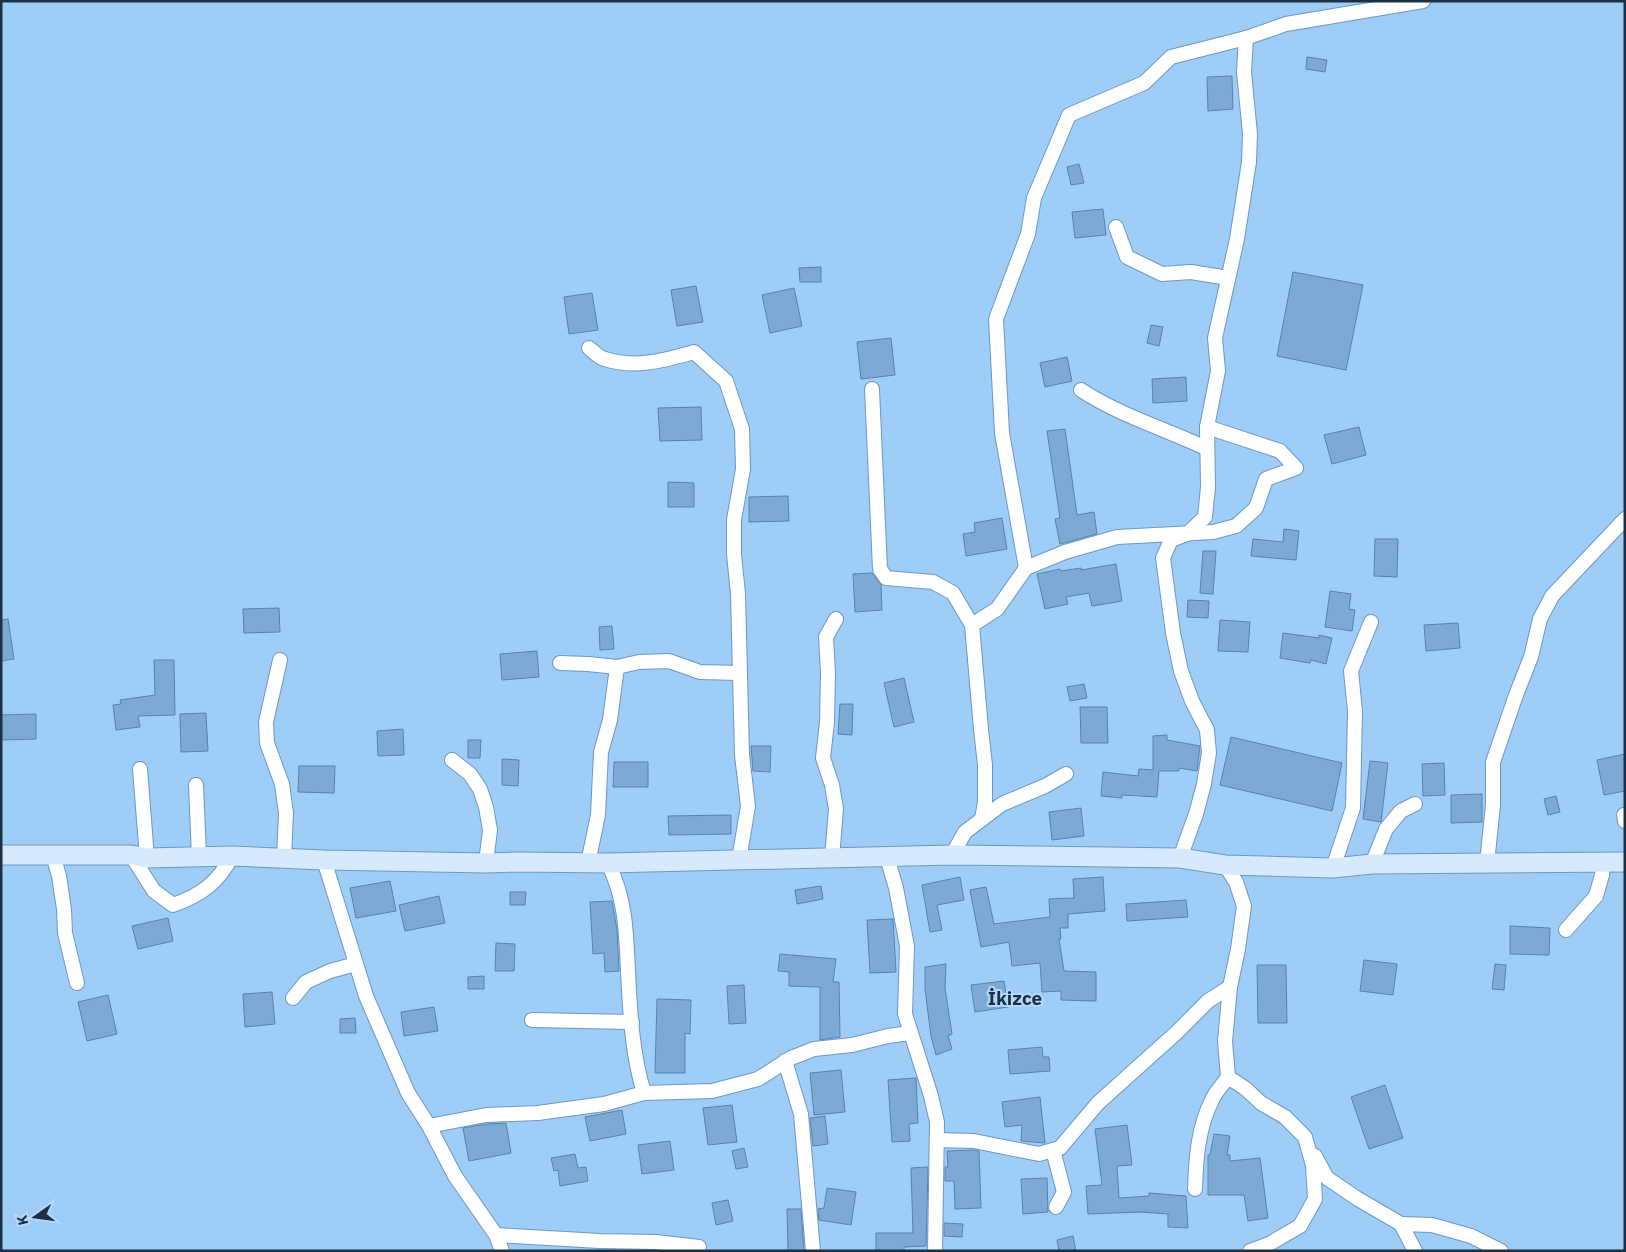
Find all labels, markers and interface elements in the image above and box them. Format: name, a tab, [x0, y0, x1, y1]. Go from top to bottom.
district label: İkizce	[988, 986, 1042, 1010]
north arrow	[10, 1192, 60, 1242]
text: K	[12, 1213, 32, 1227]

